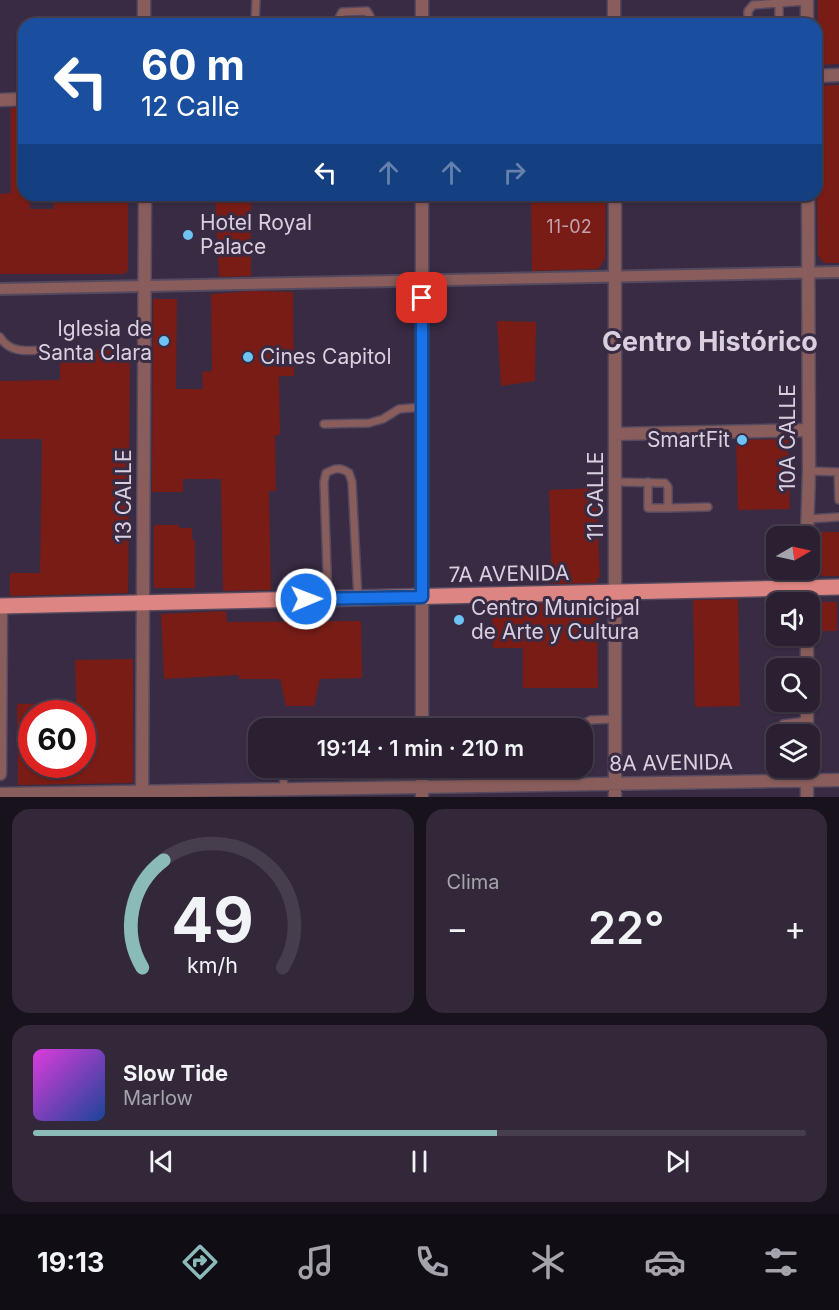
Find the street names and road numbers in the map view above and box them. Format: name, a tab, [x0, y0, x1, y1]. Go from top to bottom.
street label: 10A CALLE	[775, 384, 800, 492]
street label: 13 CALLE	[111, 449, 136, 543]
street label: 11 CALLE	[583, 452, 608, 540]
street label: 7A AVENIDA	[448, 560, 569, 587]
street label: 8A AVENIDA	[609, 749, 733, 776]

